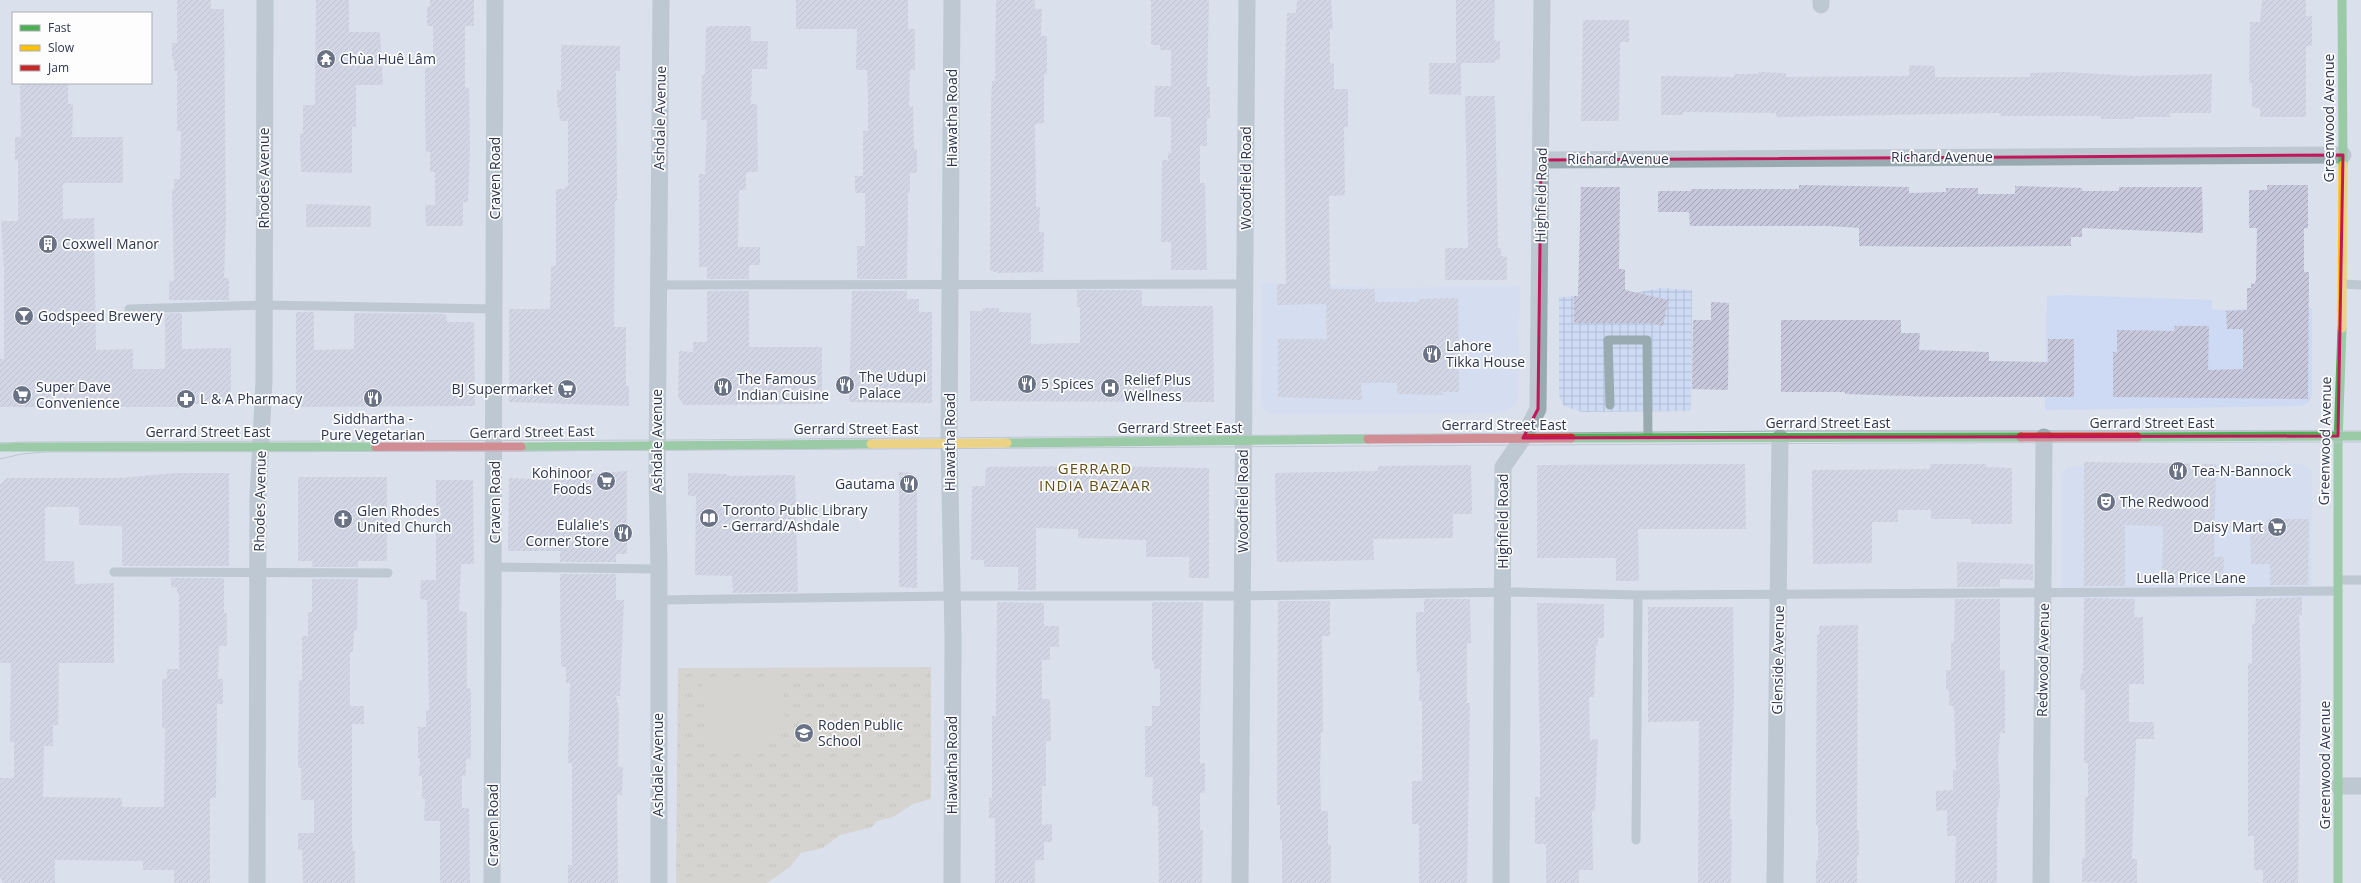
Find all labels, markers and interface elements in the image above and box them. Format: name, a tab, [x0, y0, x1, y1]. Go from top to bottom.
legend	[12, 12, 152, 84]
text: Fast	[48, 19, 71, 36]
text: Slow	[48, 39, 75, 56]
temple icon: Chùa Huê Lâm	[315, 48, 337, 70]
place label: Chùa Huê Lâm	[340, 49, 436, 68]
street label: Greenwood Avenue	[2319, 53, 2338, 182]
text: Jam	[47, 59, 69, 76]
street label: Ashdale Avenue	[649, 66, 670, 170]
street label: Hiawatha Road	[942, 69, 961, 167]
street label: Woodfield Road	[1236, 126, 1255, 230]
street label: Rhodes Avenue	[254, 127, 273, 229]
street label: Craven Road	[485, 137, 504, 219]
street label: Highfield Road	[1530, 147, 1551, 243]
street label: Richard Avenue	[1891, 147, 1993, 166]
street label: Richard Avenue	[1567, 149, 1669, 168]
building icon: Coxwell Manor	[37, 233, 59, 255]
place label: Coxwell Manor	[62, 234, 159, 253]
bar icon: Godspeed Brewery	[13, 305, 35, 327]
place label: Godspeed Brewery	[38, 306, 163, 325]
place label: Lahore Tikka House	[1446, 336, 1525, 371]
restaurant icon: Lahore Tikka House	[1421, 343, 1443, 365]
place label: The Udupi Palace	[859, 367, 926, 402]
place label: The Famous Indian Cuisine	[737, 369, 829, 404]
place label: Relief Plus Wellness	[1124, 370, 1191, 405]
restaurant icon: 5 Spices	[1016, 373, 1038, 395]
restaurant icon: The Udupi Palace	[834, 374, 856, 396]
place label: 5 Spices	[1041, 374, 1094, 393]
restaurant icon: The Famous Indian Cuisine	[712, 376, 734, 398]
street label: Greenwood Avenue	[2314, 376, 2335, 506]
place label: Super Dave Convenience	[36, 377, 120, 412]
hospital icon: Relief Plus Wellness	[1099, 377, 1121, 399]
supermarket icon: BJ Supermarket	[556, 378, 578, 400]
place label: BJ Supermarket	[451, 379, 553, 398]
supermarket icon: Super Dave Convenience	[11, 384, 33, 406]
restaurant icon: Siddhartha - Pure Vegetarian	[362, 387, 384, 409]
pharmacy icon: L & A Pharmacy	[175, 388, 197, 410]
place label: L & A Pharmacy	[200, 389, 303, 408]
street label: Ashdale Avenue	[647, 389, 666, 493]
street label: Hiawatha Road	[940, 393, 959, 491]
place label: Siddhartha - Pure Vegetarian	[321, 409, 425, 444]
street label: Gerrard Street East	[1765, 413, 1891, 432]
street label: Gerrard Street East	[2089, 413, 2215, 432]
street label: Gerrard Street East	[1441, 415, 1567, 434]
street label: Gerrard Street East	[1117, 418, 1243, 437]
street label: Gerrard Street East	[793, 419, 919, 438]
street label: Gerrard Street East	[469, 421, 595, 442]
street label: Gerrard Street East	[145, 422, 271, 441]
street label: Woodfield Road	[1233, 449, 1252, 553]
street label: Rhodes Avenue	[249, 450, 270, 552]
district label: GERRARD INDIA BAZAAR	[1039, 458, 1151, 495]
restaurant icon: Tea-N-Bannock	[2167, 460, 2189, 482]
street label: Craven Road	[485, 461, 504, 543]
place label: Tea-N-Bannock	[2192, 461, 2292, 480]
place label: Kohinoor Foods	[532, 463, 592, 498]
supermarket icon: Kohinoor Foods	[595, 470, 617, 492]
restaurant icon: Gautama	[898, 473, 920, 495]
street label: Highfield Road	[1493, 473, 1512, 569]
place label: Gautama	[835, 474, 895, 493]
theatre icon: The Redwood	[2095, 491, 2117, 513]
place label: The Redwood	[2120, 492, 2209, 511]
place label: Toronto Public Library - Gerrard/Ashdale	[723, 500, 869, 535]
place label: Glen Rhodes United Church	[357, 501, 451, 536]
library icon: Toronto Public Library - Gerrard/Ashdale	[698, 507, 720, 529]
church icon: Glen Rhodes United Church	[332, 508, 354, 530]
place label: Eulalie's Corner Store	[526, 515, 609, 550]
supermarket icon: Daisy Mart	[2266, 516, 2288, 538]
place label: Daisy Mart	[2193, 517, 2263, 536]
restaurant icon: Eulalie's Corner Store	[612, 522, 634, 544]
street label: Luella Price Lane	[2136, 568, 2246, 587]
street label: Redwood Avenue	[2032, 603, 2053, 717]
street label: Glenside Avenue	[1767, 605, 1788, 715]
street label: Greenwood Avenue	[2315, 700, 2334, 829]
street label: Ashdale Avenue	[648, 713, 667, 817]
place label: Roden Public School	[818, 715, 903, 750]
street label: Hiawatha Road	[942, 716, 961, 814]
school or university icon: Roden Public School	[793, 722, 815, 744]
street label: Craven Road	[483, 784, 502, 866]

